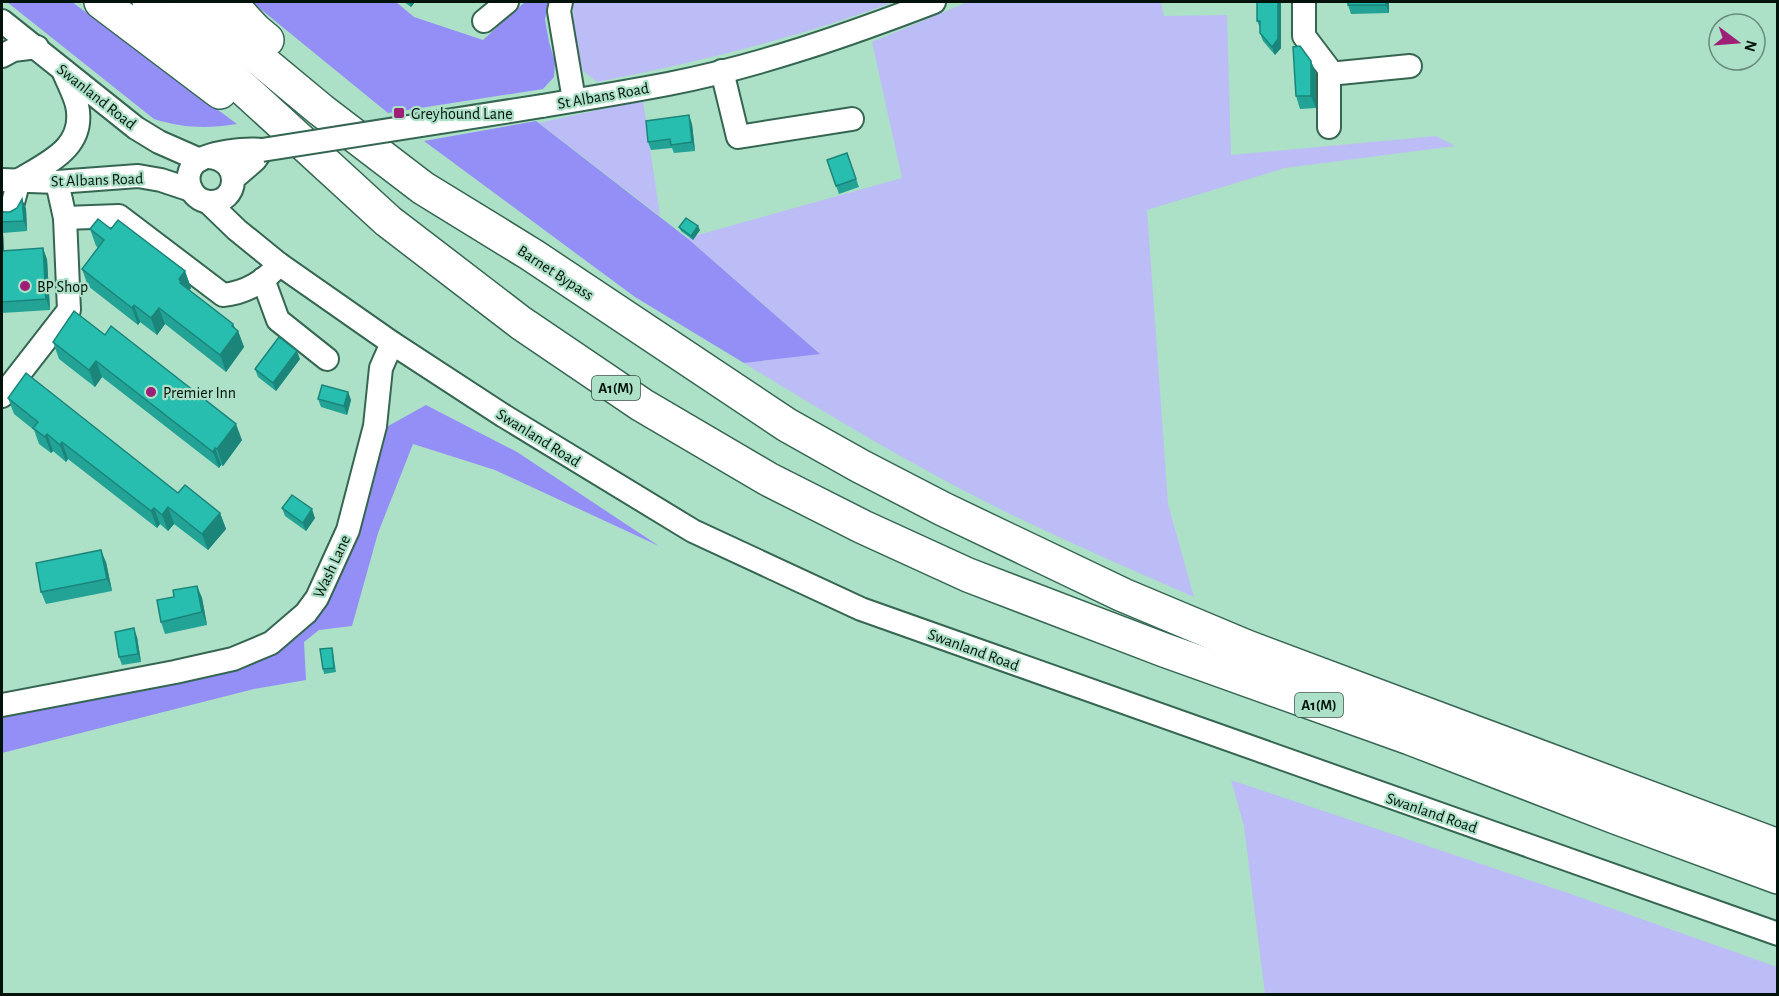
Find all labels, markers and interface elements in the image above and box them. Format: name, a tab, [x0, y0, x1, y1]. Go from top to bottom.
north arrow	[1707, 12, 1767, 72]
text: N	[1741, 38, 1760, 53]
street label: Swanland Road	[54, 61, 139, 132]
street label: St Albans Road	[556, 80, 650, 112]
marker: Greyhound Lane	[392, 106, 406, 120]
place label: Greyhound Lane	[411, 106, 513, 123]
street label: St Albans Road	[50, 170, 144, 190]
street label: Barnet Bypass	[514, 242, 596, 304]
marker: BP Shop	[18, 279, 32, 293]
place label: BP Shop	[37, 279, 88, 295]
road number: A1(M)	[592, 376, 640, 400]
marker: Premier Inn	[144, 385, 158, 399]
place label: Premier Inn	[163, 385, 236, 401]
street label: Swanland Road	[494, 406, 583, 470]
street label: Wash Lane	[310, 533, 353, 600]
street label: Swanland Road	[926, 626, 1021, 674]
road number: A1(M)	[1295, 693, 1343, 717]
street label: Swanland Road	[1384, 790, 1479, 836]

